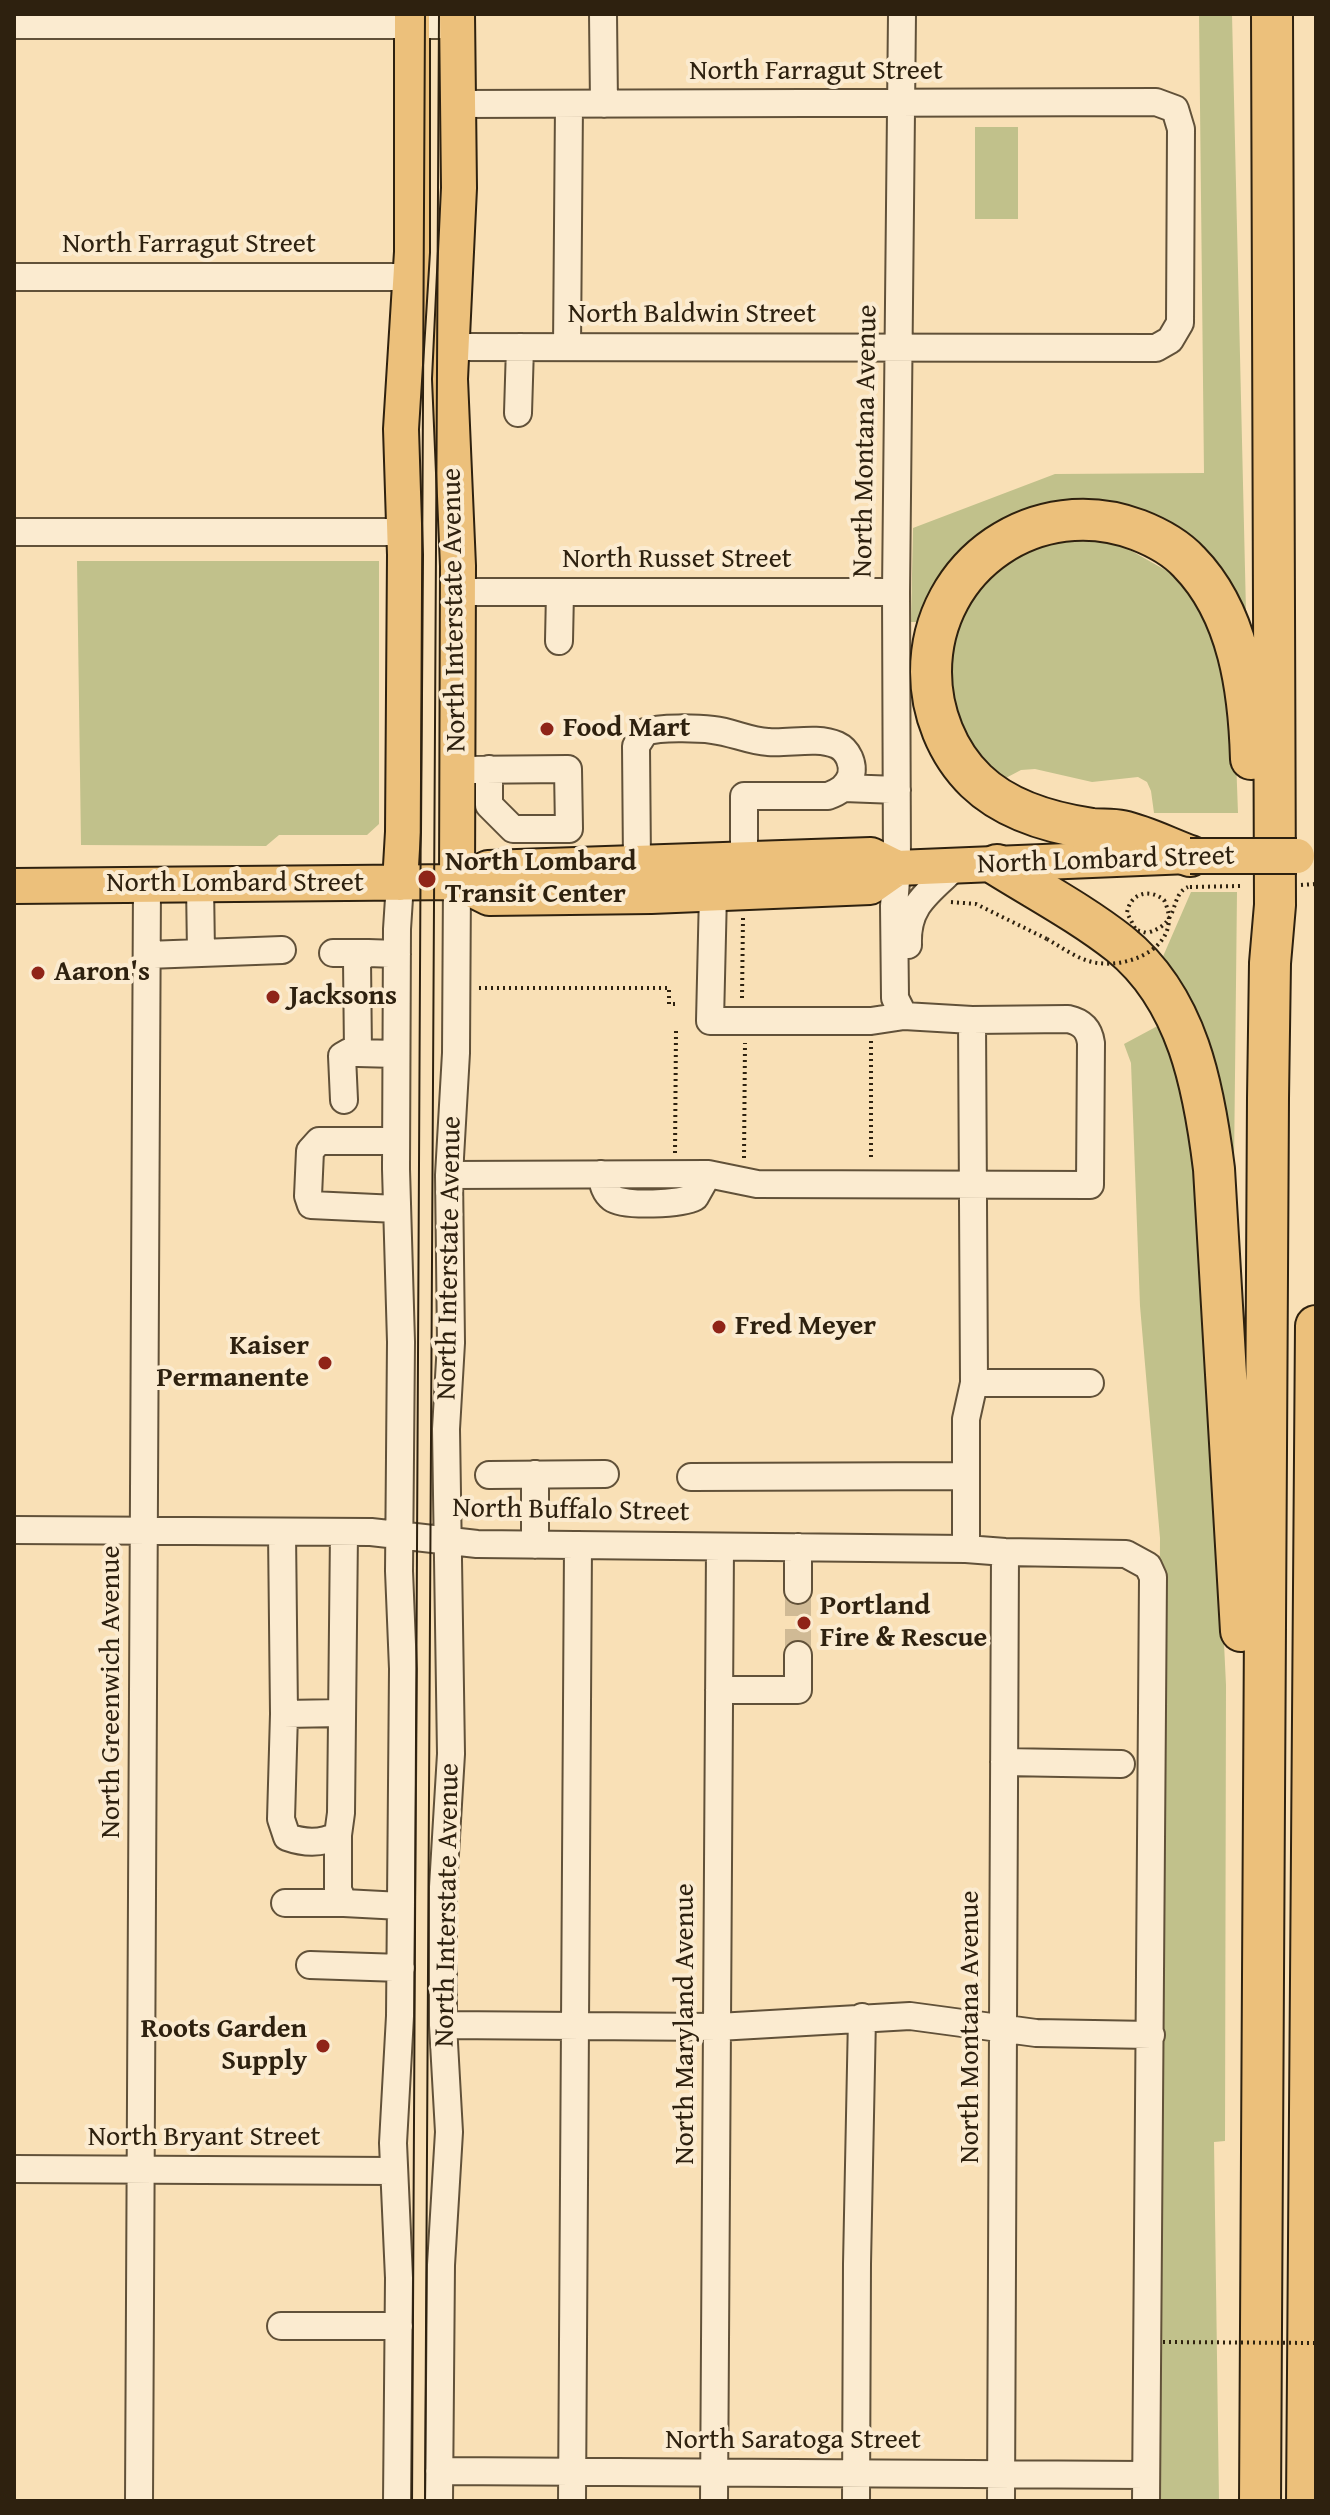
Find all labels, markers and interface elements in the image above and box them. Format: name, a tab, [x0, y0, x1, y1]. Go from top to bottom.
street label: North Farragut Street	[689, 55, 943, 89]
street label: North Farragut Street	[62, 228, 316, 262]
street label: North Baldwin Street	[568, 298, 816, 332]
street label: North Montana Avenue	[847, 304, 885, 578]
street label: North Interstate Avenue	[436, 468, 474, 752]
street label: North Russet Street	[562, 543, 792, 577]
place label: Food Mart	[563, 712, 690, 746]
marker: Food Mart	[538, 720, 556, 738]
street label: North Lombard Street	[977, 840, 1235, 882]
place label: North Lombard Transit Center	[445, 846, 637, 912]
street label: North Lombard Street	[106, 867, 364, 901]
marker: North Lombard Transit Center	[416, 868, 438, 890]
place label: Aaron's	[54, 956, 150, 990]
marker: Aaron's	[29, 964, 47, 982]
place label: Jacksons	[289, 980, 397, 1014]
marker: Jacksons	[264, 988, 282, 1006]
street label: North Interstate Avenue	[431, 1116, 469, 1400]
place label: Fred Meyer	[735, 1310, 876, 1344]
marker: Fred Meyer	[710, 1318, 728, 1336]
place label: Kaiser Permanente	[157, 1330, 309, 1396]
marker: Kaiser Permanente	[316, 1354, 334, 1372]
street label: North Buffalo Street	[452, 1492, 690, 1530]
street label: North Greenwich Avenue	[95, 1545, 129, 1839]
place label: Portland Fire & Rescue	[820, 1590, 987, 1656]
marker: Portland Fire & Rescue	[795, 1614, 813, 1632]
street label: North Interstate Avenue	[429, 1763, 467, 2047]
street label: North Maryland Avenue	[669, 1883, 703, 2165]
street label: North Montana Avenue	[954, 1890, 988, 2164]
place label: Roots Garden Supply	[141, 2013, 307, 2079]
marker: Roots Garden Supply	[314, 2037, 332, 2055]
street label: North Bryant Street	[88, 2121, 320, 2155]
street label: North Saratoga Street	[665, 2424, 921, 2458]

